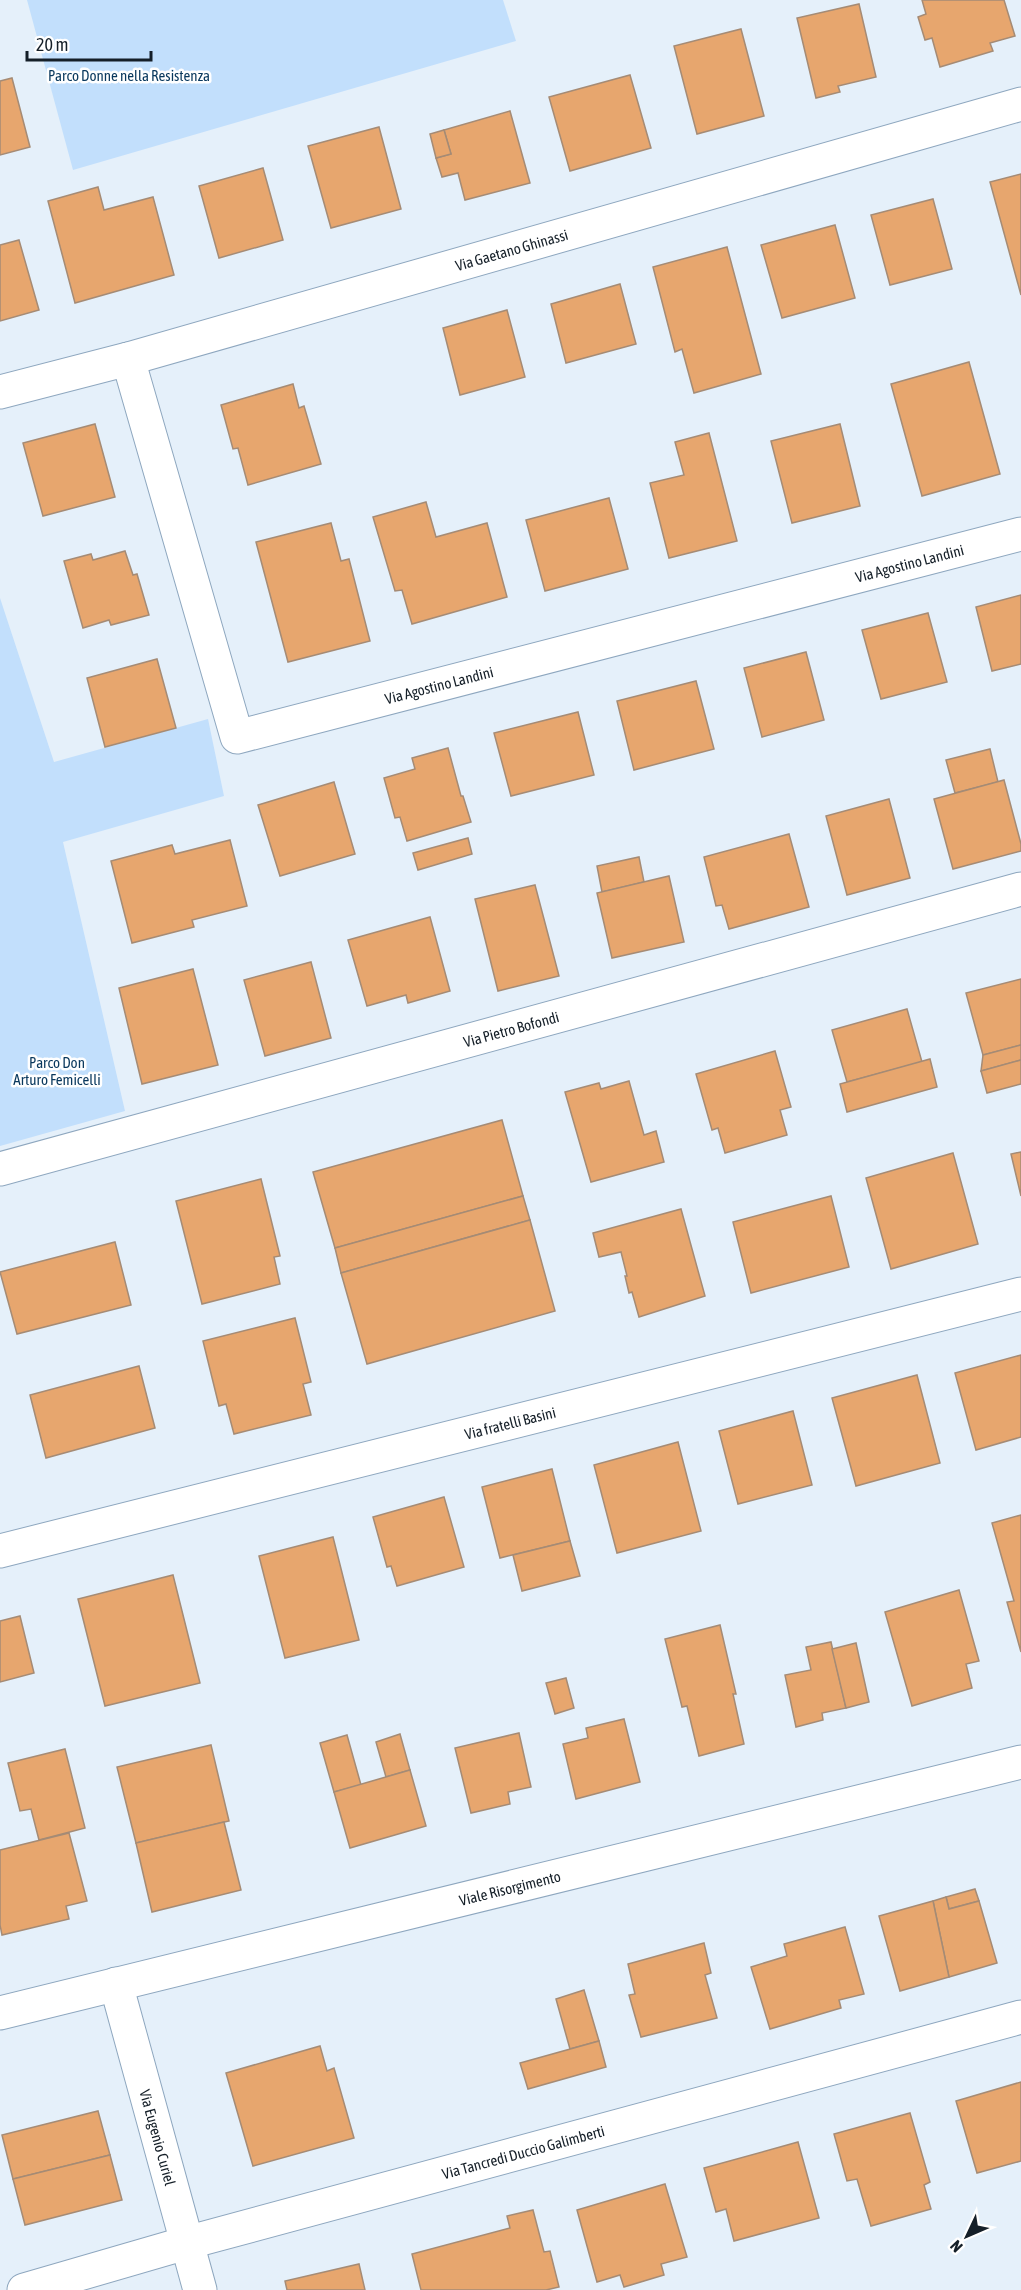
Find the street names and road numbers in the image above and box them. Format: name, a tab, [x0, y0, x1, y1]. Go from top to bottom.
street label: Via Gaetano Ghinassi	[453, 225, 570, 274]
street label: Via Agostino Landini	[853, 541, 965, 585]
street label: Via Agostino Landini	[383, 663, 495, 707]
street label: Via Pietro Bofondi	[461, 1008, 561, 1050]
street label: Via fratelli Basini	[463, 1403, 557, 1442]
street label: Viale Risorgimento	[457, 1867, 562, 1908]
street label: Via Eugenio Curiel	[137, 2087, 179, 2187]
street label: Via Tancredi Duccio Galimberti	[440, 2122, 606, 2182]

